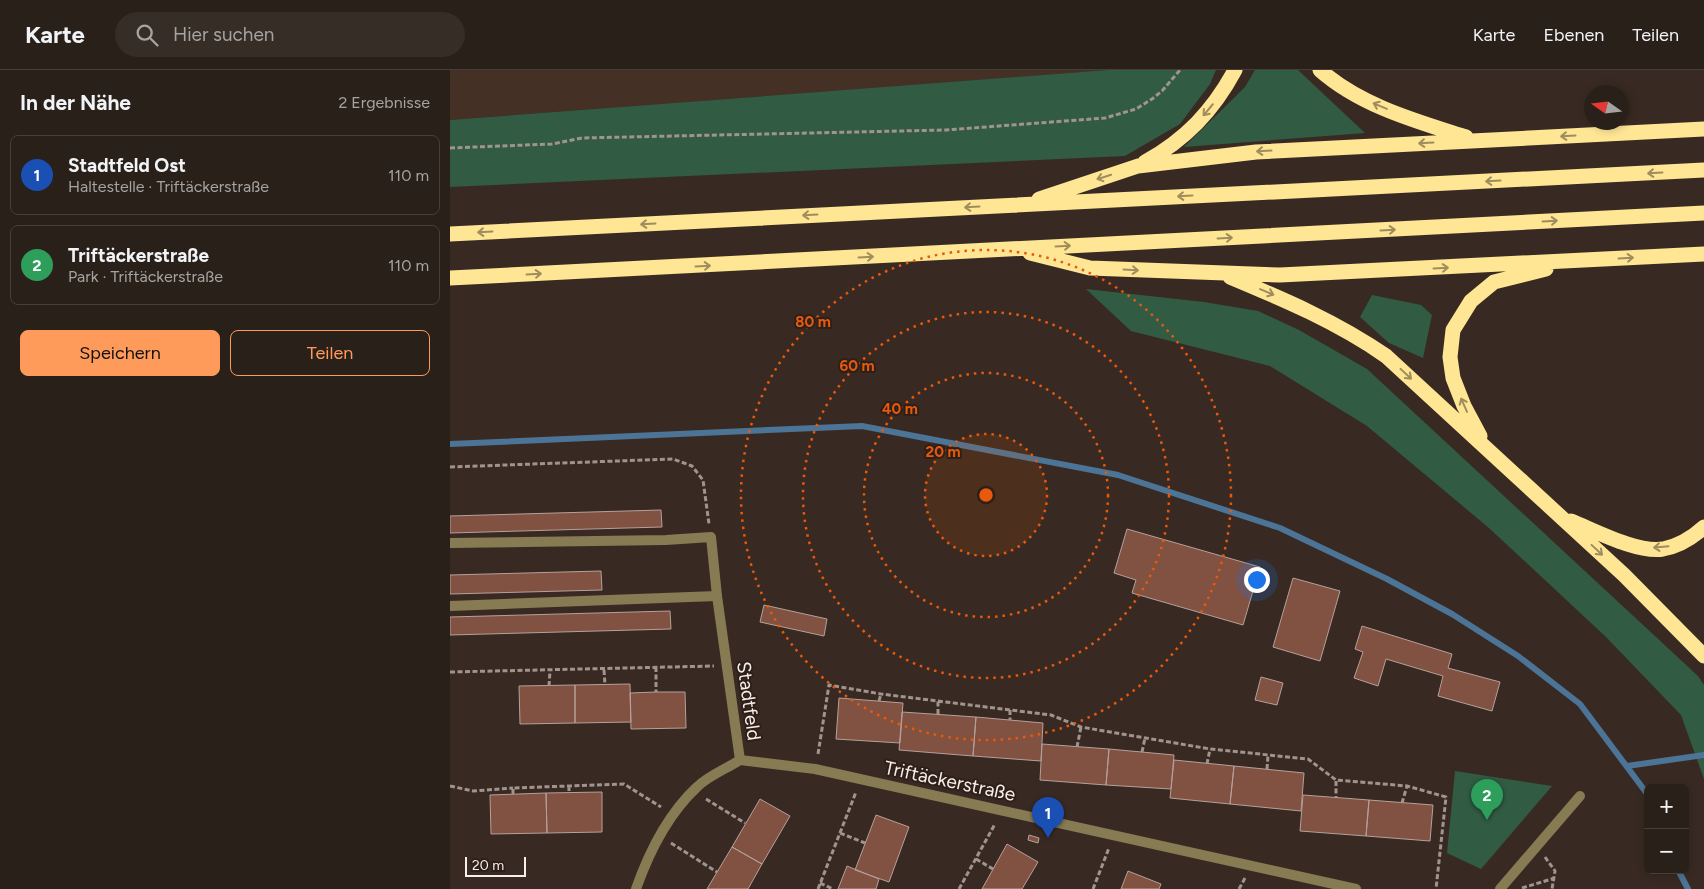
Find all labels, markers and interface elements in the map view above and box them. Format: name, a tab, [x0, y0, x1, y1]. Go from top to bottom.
search box	[115, 12, 465, 57]
text: Karte	[25, 20, 85, 49]
icon: search	[133, 21, 161, 49]
text: Hier suchen	[173, 23, 274, 46]
text: Karte	[1473, 24, 1515, 46]
text: Ebenen	[1543, 24, 1604, 46]
text: Teilen	[1632, 24, 1679, 46]
north arrow	[1584, 85, 1629, 130]
text: In der Nähe	[20, 90, 131, 115]
text: 2 Ergebnisse	[338, 93, 430, 112]
one-way arrow	[1373, 101, 1388, 111]
one-way arrow	[1202, 104, 1213, 117]
one-way arrow	[1560, 131, 1576, 140]
one-way arrow	[1419, 138, 1435, 147]
one-way arrow	[1256, 147, 1272, 156]
text: Stadtfeld Ost	[68, 154, 186, 177]
text: 1	[34, 166, 40, 185]
text: 110 m	[388, 166, 429, 185]
one-way arrow	[1648, 168, 1664, 177]
one-way arrow	[1097, 173, 1113, 182]
one-way arrow	[1485, 176, 1502, 186]
text: Haltestelle · Triftäckerstraße	[68, 177, 269, 196]
one-way arrow	[1178, 192, 1194, 201]
one-way arrow	[964, 202, 980, 212]
one-way arrow	[802, 211, 818, 220]
one-way arrow	[1542, 217, 1558, 226]
one-way arrow	[640, 219, 656, 228]
one-way arrow	[1379, 225, 1395, 234]
one-way arrow	[478, 227, 494, 237]
one-way arrow	[1217, 233, 1233, 242]
one-way arrow	[1055, 242, 1071, 251]
text: Triftäckerstraße	[68, 244, 209, 267]
one-way arrow	[857, 252, 873, 261]
one-way arrow	[1618, 254, 1634, 263]
text: 2	[32, 256, 42, 275]
text: 110 m	[388, 256, 429, 275]
one-way arrow	[695, 261, 711, 270]
one-way arrow	[1433, 263, 1449, 272]
one-way arrow	[1122, 265, 1138, 274]
text: Park · Triftäckerstraße	[68, 267, 223, 286]
one-way arrow	[525, 269, 541, 278]
one-way arrow	[1259, 288, 1274, 298]
text: 80 m	[795, 313, 831, 331]
button: Speichern	[20, 330, 220, 376]
button: Teilen	[230, 330, 430, 376]
text: 60 m	[839, 357, 875, 375]
one-way arrow	[1400, 368, 1412, 380]
one-way arrow	[1458, 398, 1468, 413]
text: 40 m	[882, 400, 918, 418]
text: 20 m	[925, 443, 961, 461]
centre of rings	[977, 486, 995, 504]
one-way arrow	[1653, 542, 1669, 552]
one-way arrow	[1591, 544, 1604, 556]
your location	[1244, 567, 1270, 593]
street label: Stadtfeld	[732, 660, 766, 742]
street label: Triftäckerstraße	[882, 756, 1018, 806]
pin: 2	[1471, 779, 1503, 820]
map controls	[1644, 784, 1689, 874]
button: +	[1644, 784, 1689, 829]
pin: 1	[1032, 797, 1064, 838]
button: −	[1644, 829, 1689, 874]
scale bar	[465, 854, 526, 877]
text: 20 m	[472, 857, 504, 874]

